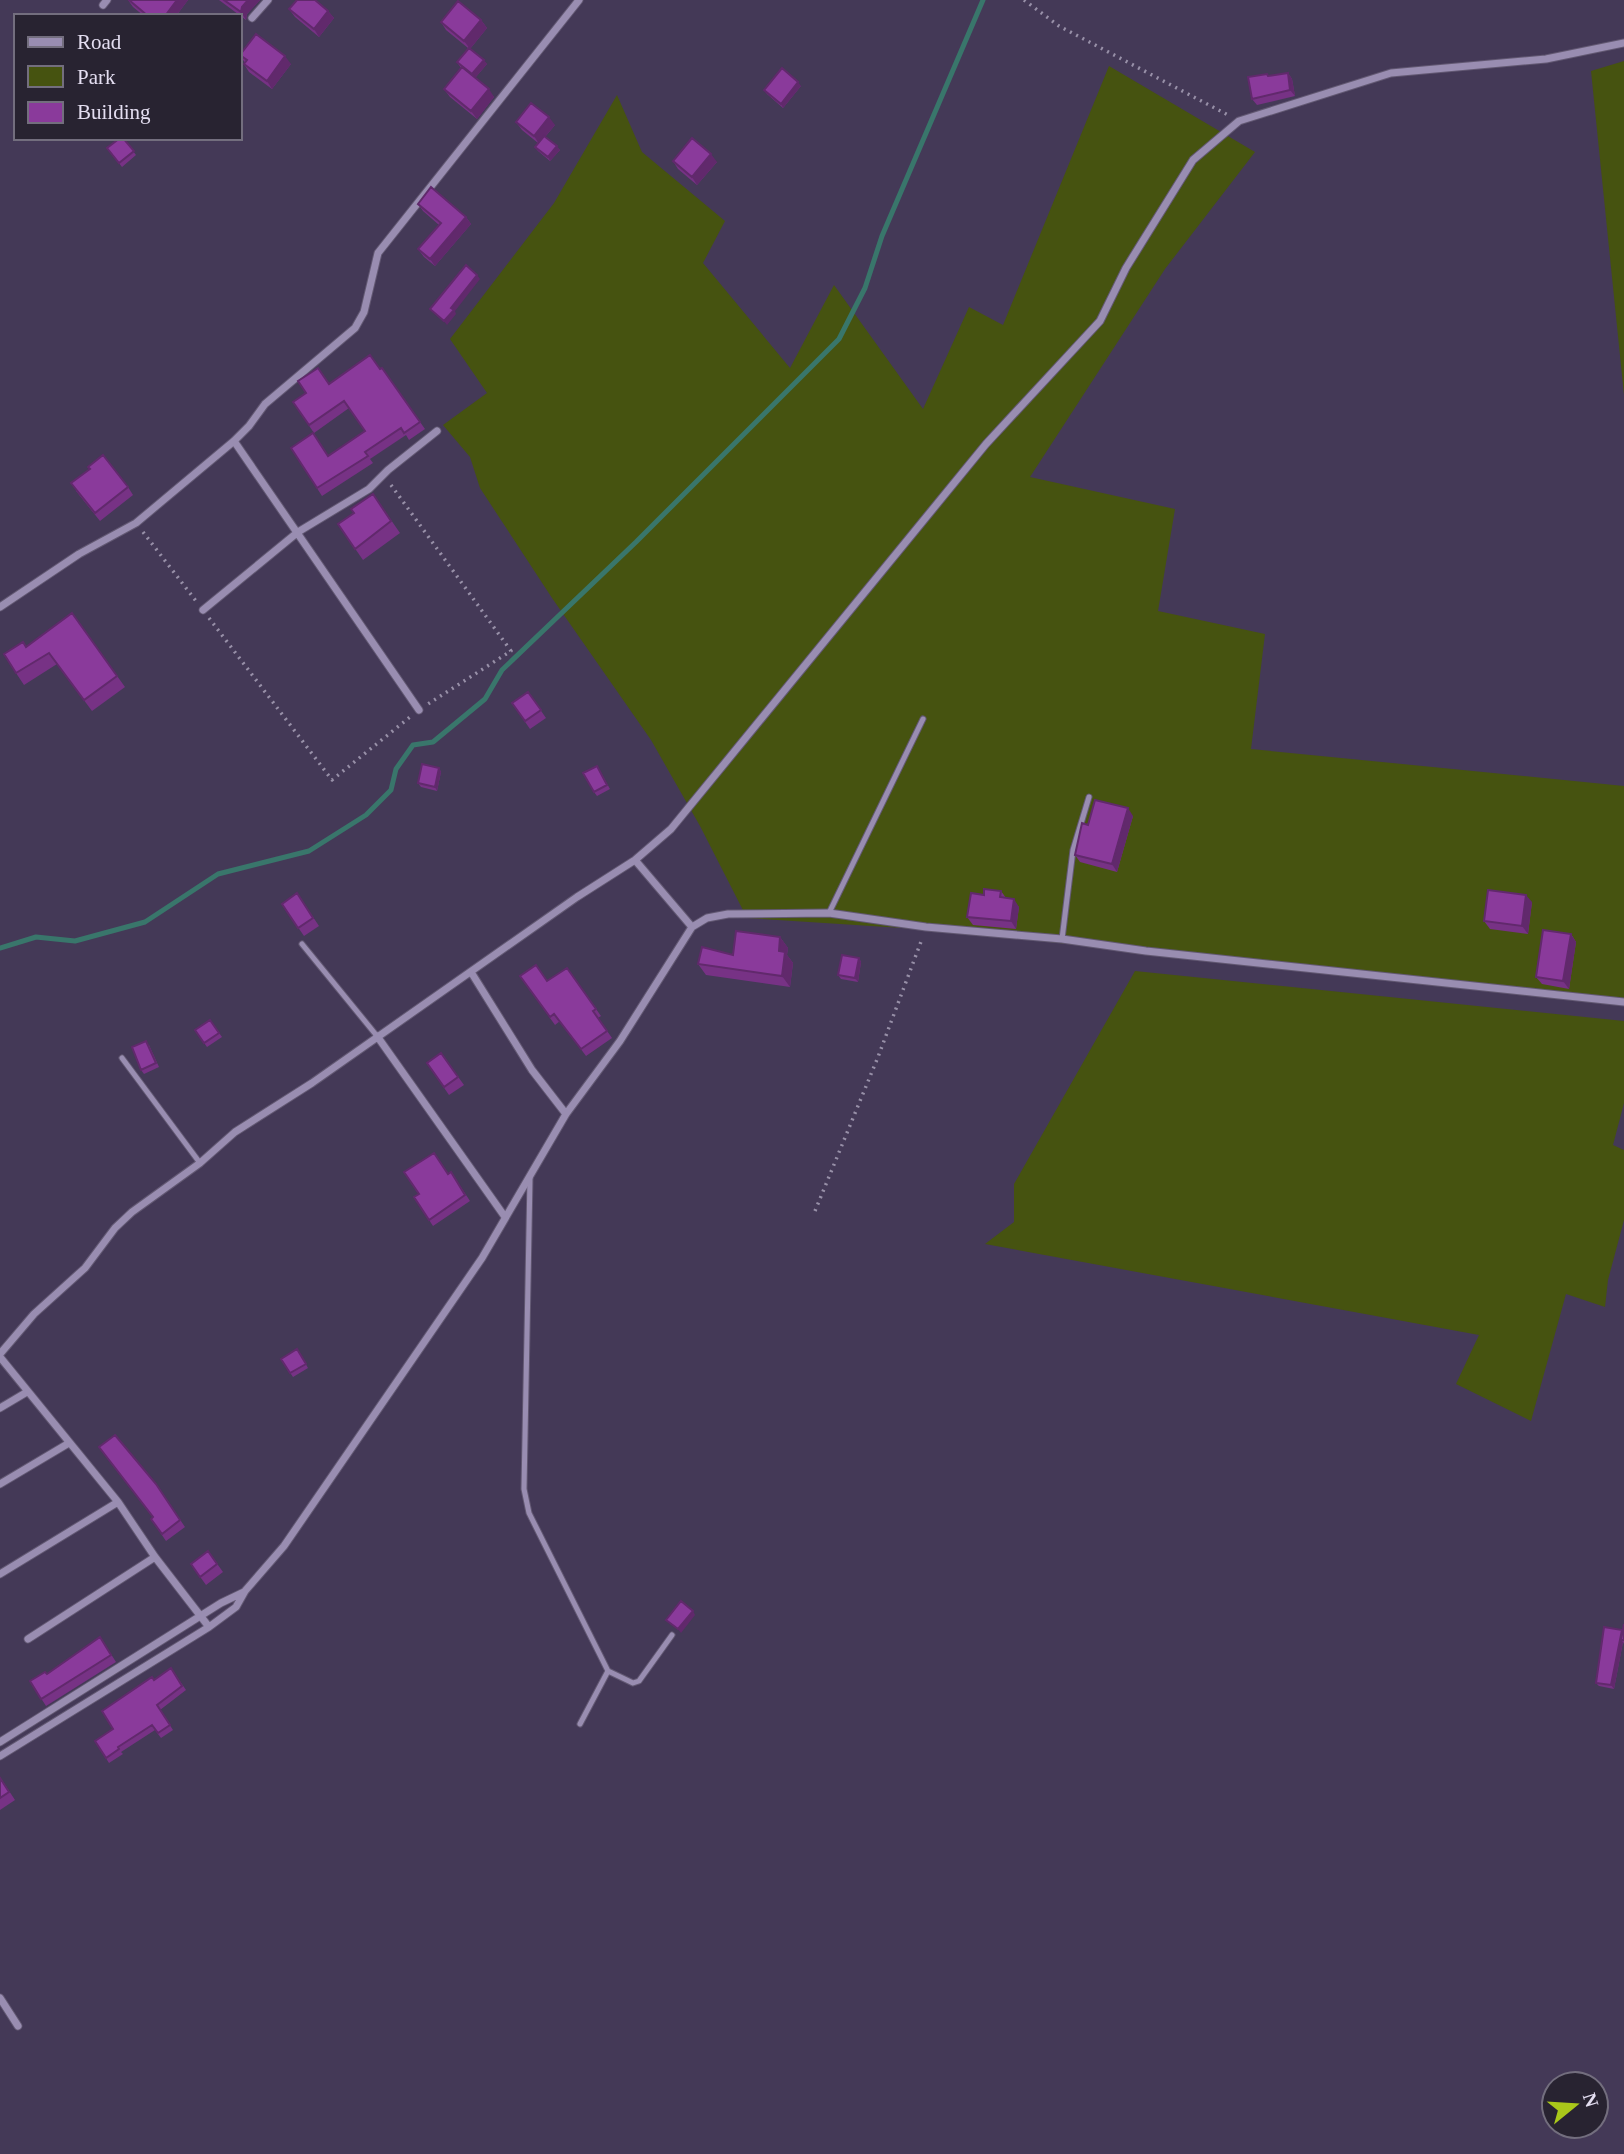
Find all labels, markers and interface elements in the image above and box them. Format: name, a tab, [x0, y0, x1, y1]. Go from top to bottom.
legend	[14, 14, 242, 140]
text: Road	[77, 30, 122, 54]
text: Park	[77, 65, 116, 89]
text: Building	[77, 100, 151, 124]
north arrow	[1540, 2070, 1610, 2140]
text: N	[1579, 2090, 1603, 2110]

